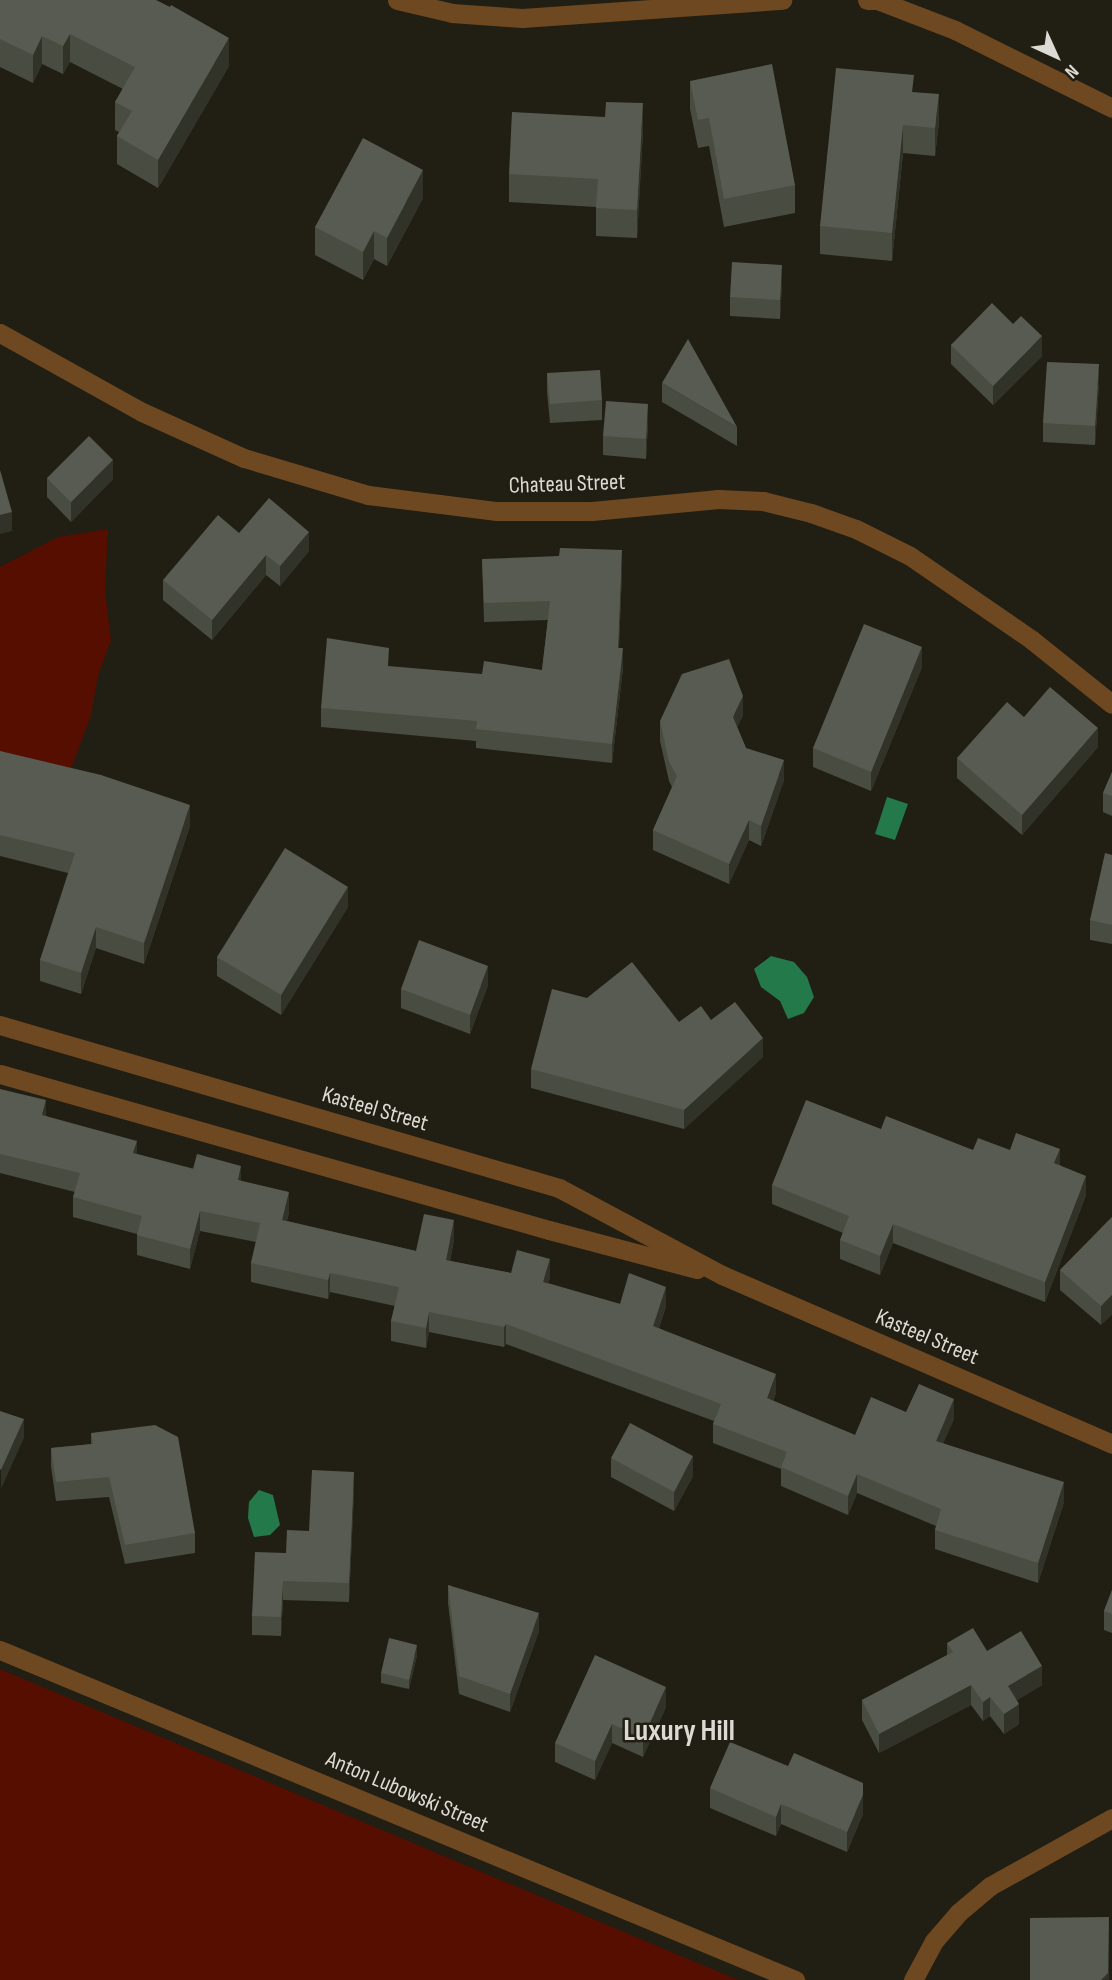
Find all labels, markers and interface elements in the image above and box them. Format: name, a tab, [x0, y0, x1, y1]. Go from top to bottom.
north arrow	[1021, 21, 1091, 91]
text: N	[1059, 59, 1083, 83]
street label: Chateau Street	[508, 468, 626, 500]
street label: Kasteel Street	[319, 1081, 431, 1137]
street label: Kasteel Street	[871, 1303, 983, 1371]
district label: Luxury Hill	[623, 1713, 735, 1749]
street label: Anton Lubowski Street	[322, 1745, 492, 1839]

